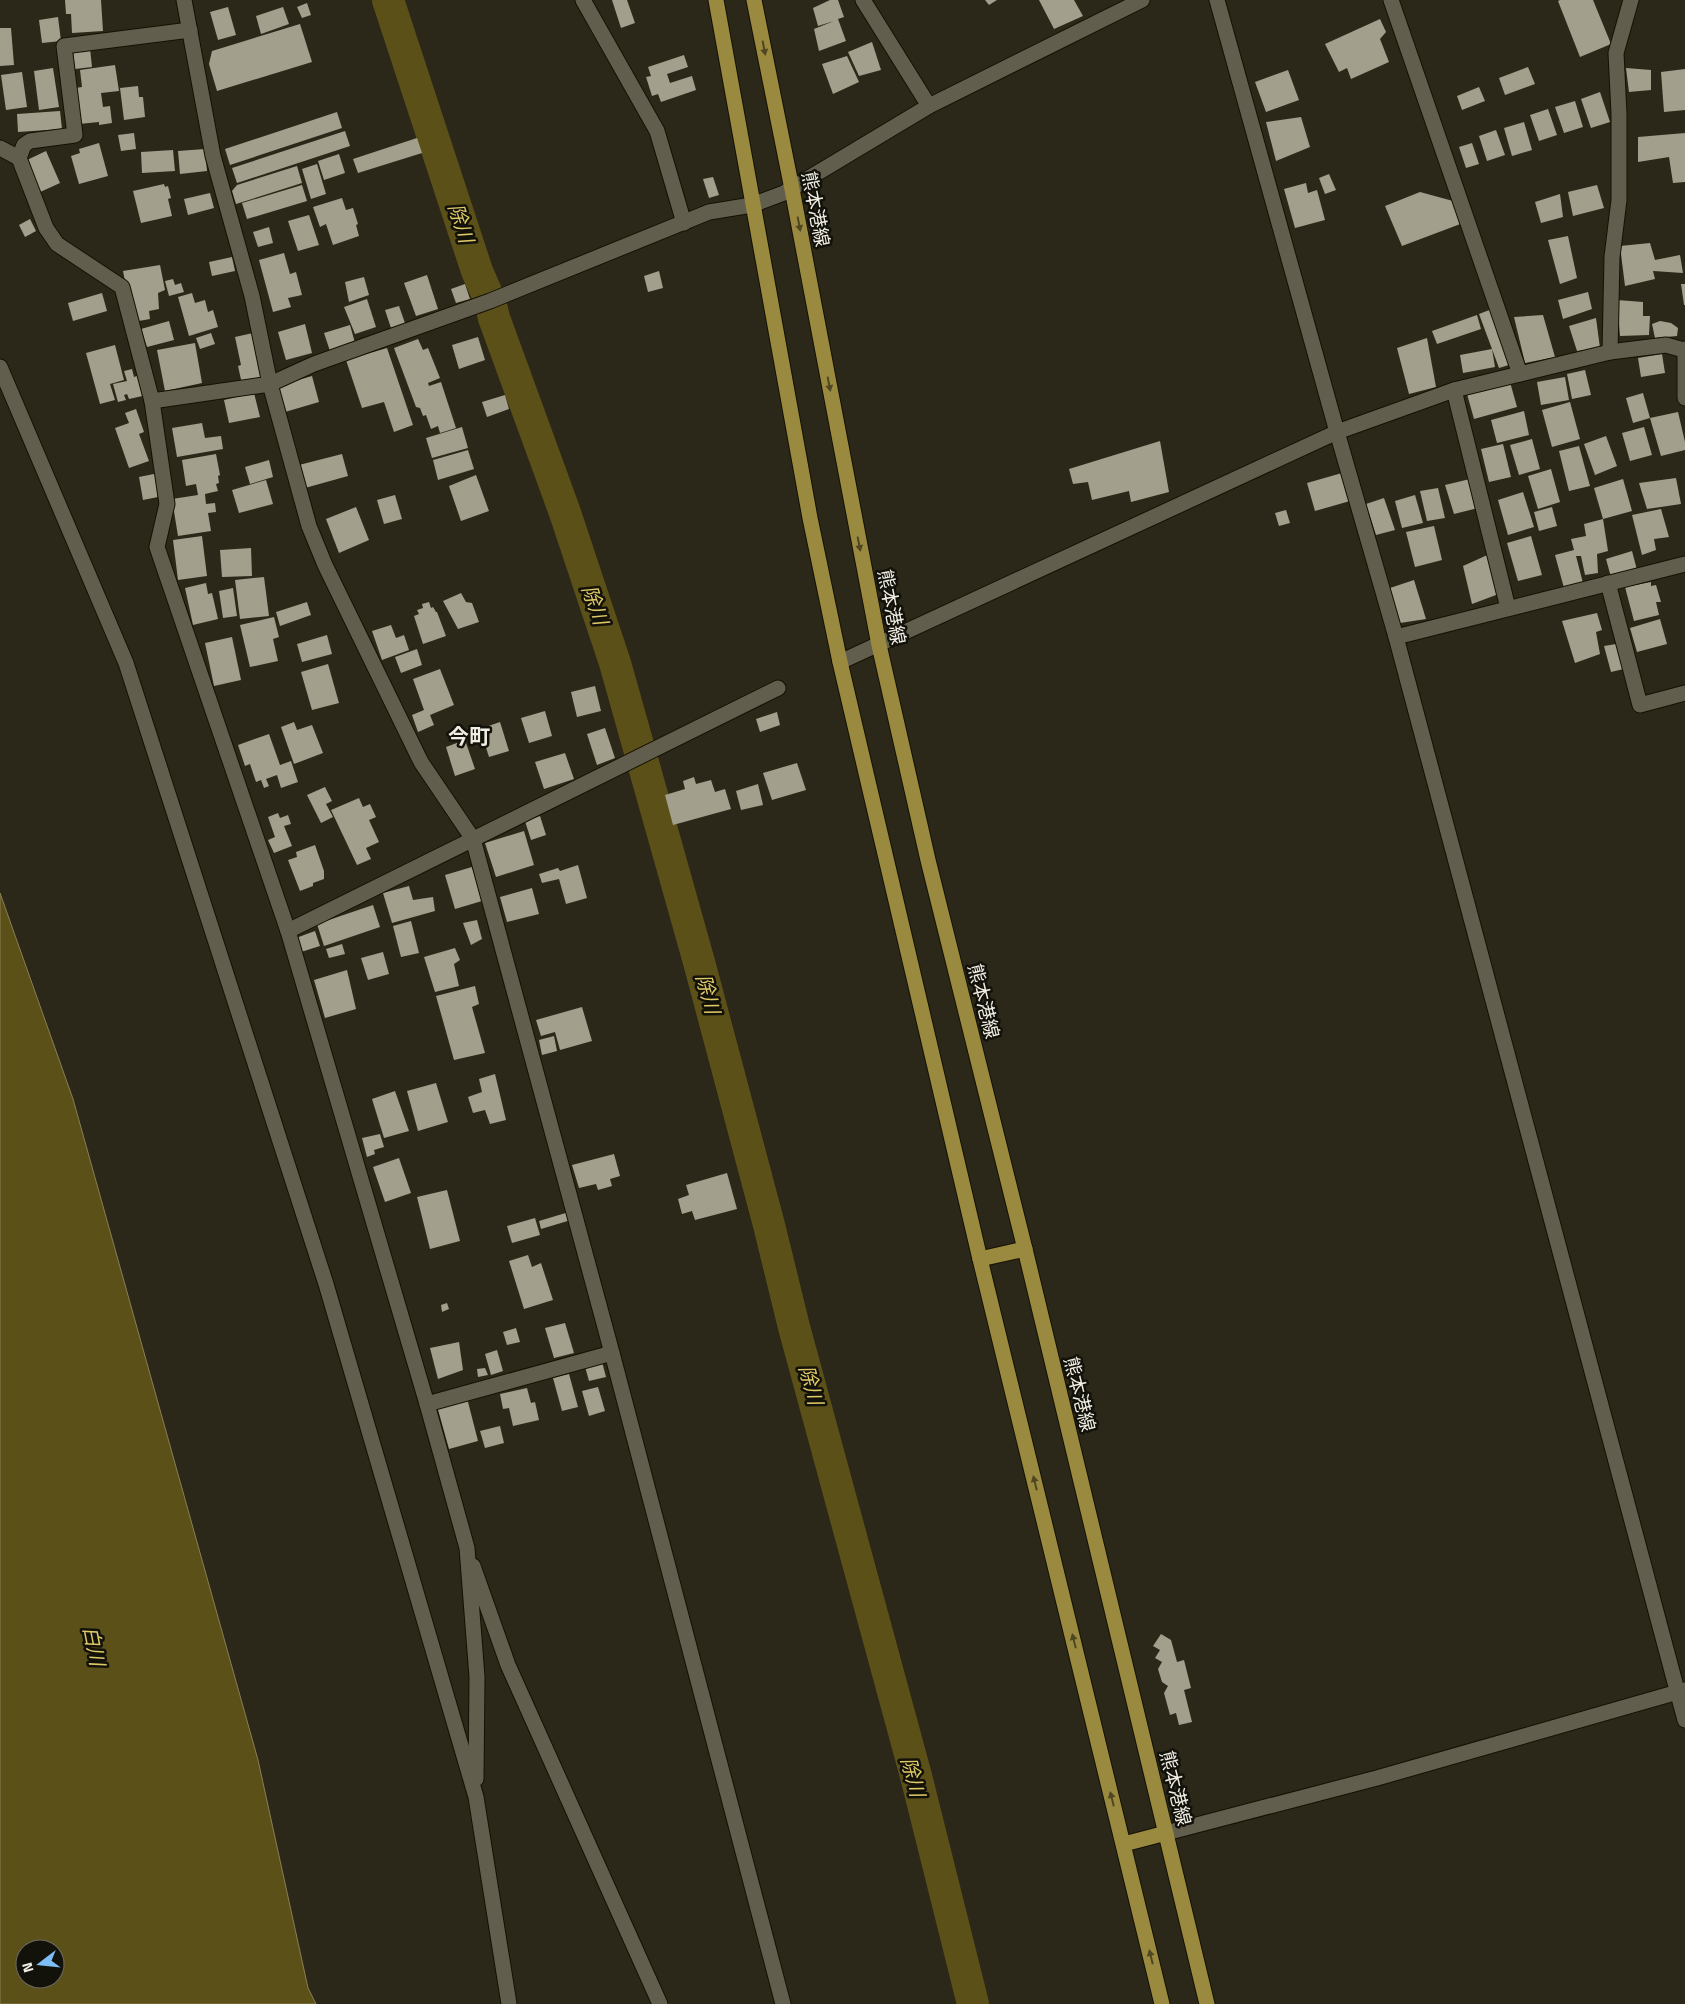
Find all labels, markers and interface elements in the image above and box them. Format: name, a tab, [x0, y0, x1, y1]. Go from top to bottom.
one-way arrow	[760, 40, 768, 55]
street label: 熊本港線	[795, 169, 838, 249]
water label: 除川	[441, 199, 483, 249]
one-way arrow	[795, 217, 803, 232]
one-way arrow	[826, 376, 834, 392]
one-way arrow	[856, 536, 864, 552]
street label: 熊本港線	[871, 567, 914, 647]
water label: 除川	[574, 581, 617, 631]
district label: 今町	[448, 720, 490, 752]
street label: 熊本港線	[961, 960, 1008, 1041]
water label: 除川	[688, 971, 729, 1019]
street label: 熊本港線	[1057, 1353, 1104, 1434]
water label: 除川	[791, 1362, 832, 1410]
one-way arrow	[1031, 1476, 1039, 1491]
water label: 白川	[75, 1623, 114, 1670]
one-way arrow	[1070, 1633, 1078, 1648]
street label: 熊本港線	[1153, 1747, 1200, 1828]
water label: 除川	[893, 1754, 934, 1802]
one-way arrow	[1108, 1791, 1116, 1806]
north arrow	[15, 1939, 65, 1989]
one-way arrow	[1147, 1949, 1155, 1964]
text: N	[16, 1960, 38, 1975]

